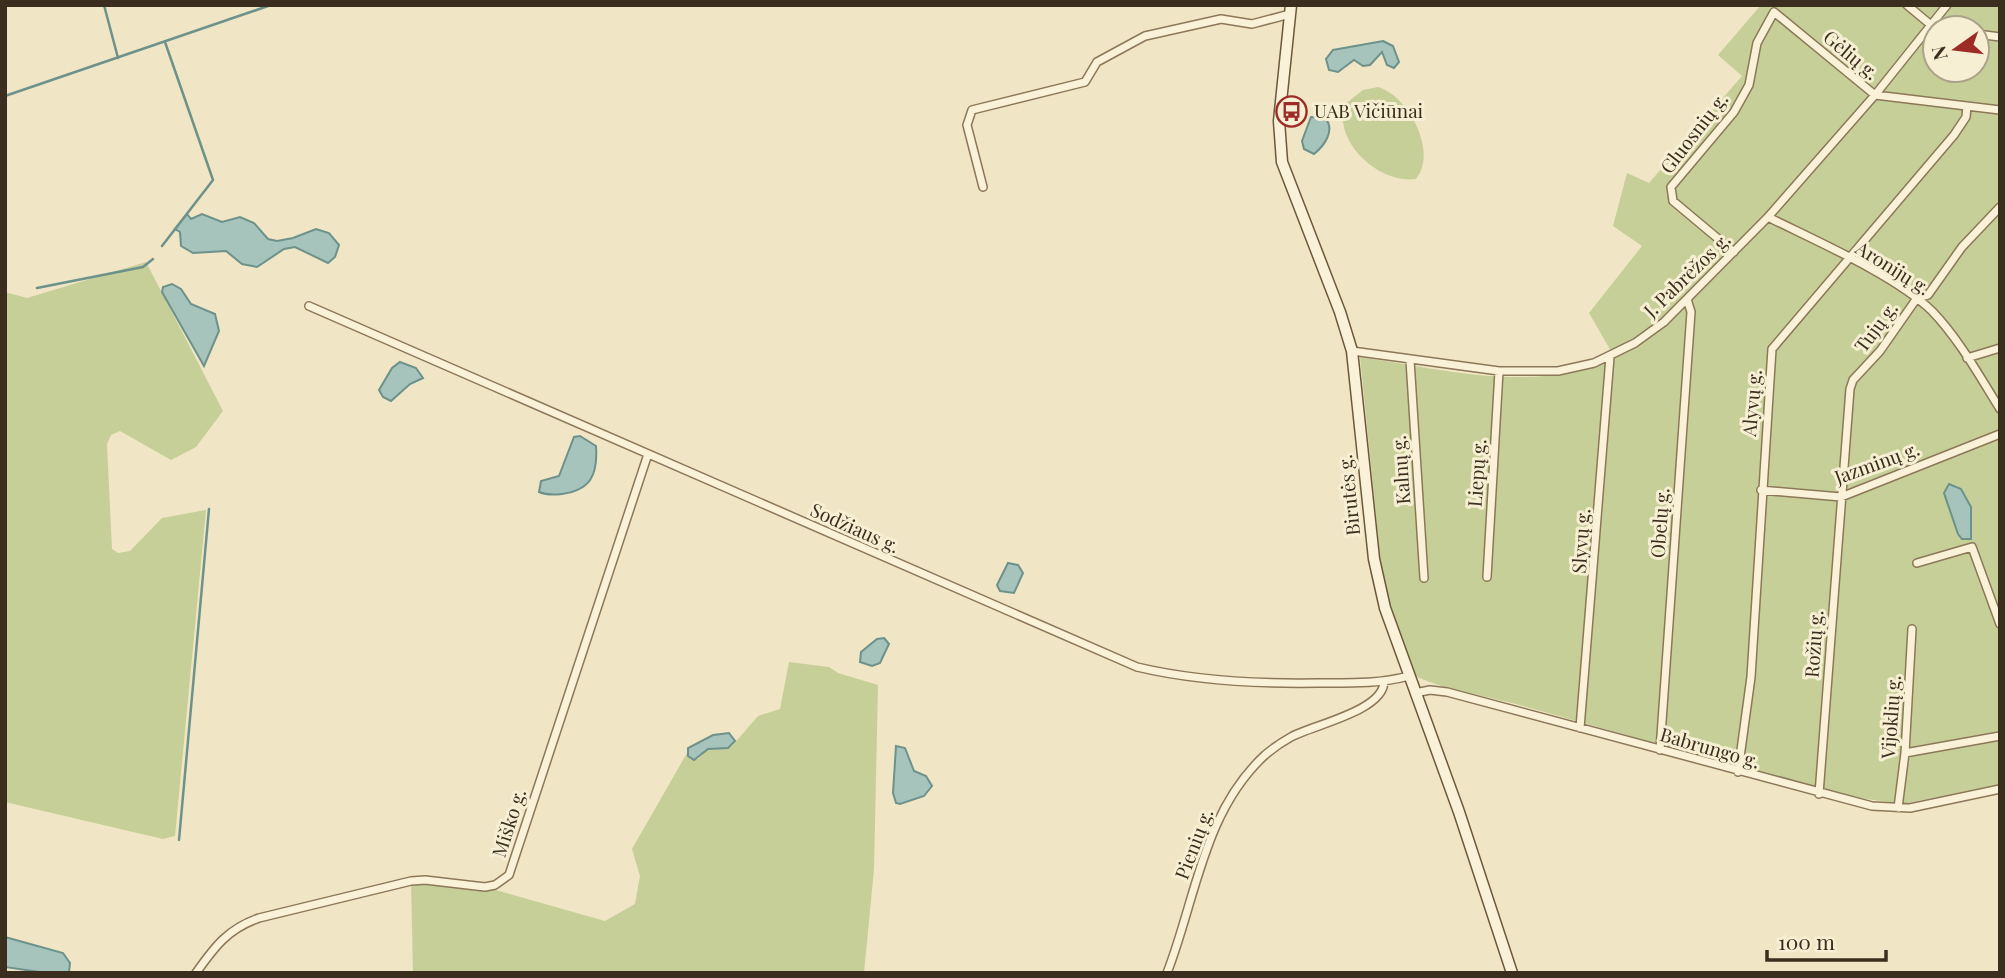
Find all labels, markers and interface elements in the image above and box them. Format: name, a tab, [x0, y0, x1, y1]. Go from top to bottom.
north arrow	[1921, 14, 1991, 84]
street label: Gėlių g.	[1819, 24, 1885, 85]
text: N	[1924, 43, 1953, 63]
street label: Gluosnių g.	[1653, 87, 1733, 178]
bus stop icon: UAB Vičiūnai	[1274, 94, 1308, 128]
place label: UAB Vičiūnai	[1314, 97, 1424, 123]
street label: J. Pabrėžos g.	[1636, 226, 1736, 323]
street label: Aronijų g.	[1851, 234, 1936, 300]
street label: Tujų g.	[1848, 296, 1903, 357]
street label: Alyvų g.	[1735, 368, 1767, 438]
street label: Kalnų g.	[1385, 435, 1415, 506]
street label: Jazminų g.	[1830, 435, 1923, 490]
street label: Liepų g.	[1461, 438, 1491, 508]
street label: Birutės g.	[1331, 453, 1365, 537]
street label: Obelų g.	[1644, 487, 1674, 559]
street label: Sodžiaus g.	[807, 496, 904, 558]
street label: Slyvų g.	[1565, 508, 1595, 574]
street label: Rožių g.	[1798, 609, 1828, 679]
street label: Vijoklių g.	[1874, 674, 1906, 761]
street label: Babrungo g.	[1657, 720, 1763, 774]
street label: Miško g.	[485, 785, 531, 860]
street label: Pienių g.	[1168, 805, 1218, 883]
scale bar	[1767, 918, 1886, 962]
text: 100 m	[1778, 927, 1835, 955]

